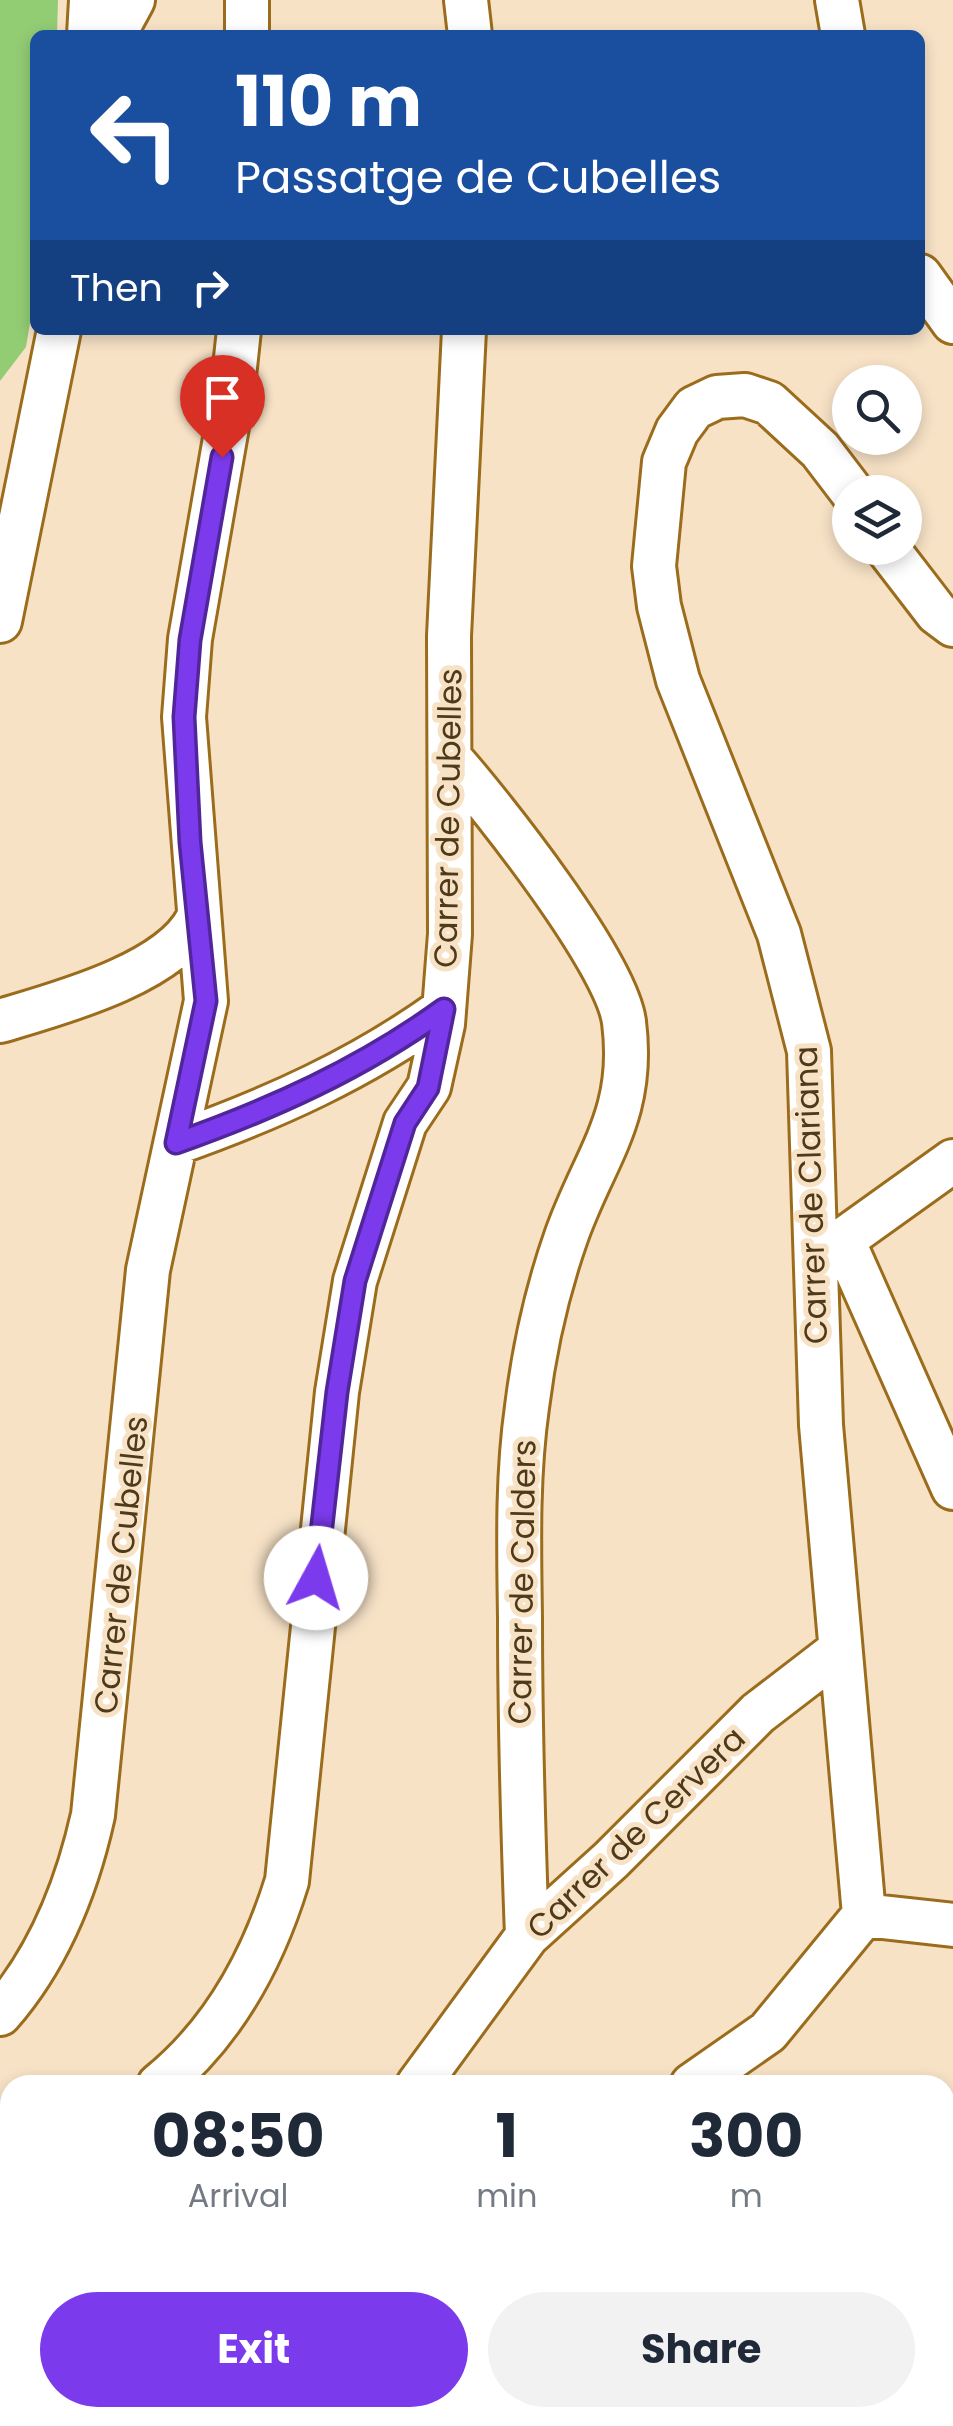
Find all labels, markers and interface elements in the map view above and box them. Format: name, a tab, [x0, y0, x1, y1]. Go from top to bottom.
text: 110 m	[235, 52, 422, 151]
icon: left	[70, 70, 200, 200]
text: Passatge de Cubelles	[235, 146, 721, 209]
icon: right	[183, 260, 238, 315]
text: Then	[70, 261, 163, 314]
pin	[180, 355, 265, 458]
map controls	[832, 365, 922, 565]
button: search	[832, 365, 922, 455]
icon: arrive	[195, 370, 250, 425]
button: layers	[832, 475, 922, 565]
street label: Carrer de Cubelles	[422, 668, 473, 968]
street label: Carrer de Clariana	[783, 1045, 838, 1345]
street label: Carrer de Cubelles	[82, 1414, 159, 1716]
street label: Carrer de Calders	[497, 1439, 546, 1725]
position arrow	[264, 1526, 368, 1630]
street label: Carrer de Cervera	[516, 1716, 755, 1949]
text: 08:50	[151, 2094, 325, 2178]
text: 1	[496, 2094, 518, 2178]
text: 300	[689, 2094, 803, 2178]
text: Arrival	[188, 2173, 288, 2218]
text: min	[476, 2173, 537, 2218]
text: m	[730, 2173, 763, 2218]
button: Exit	[40, 2292, 468, 2407]
button: Share	[488, 2292, 915, 2407]

